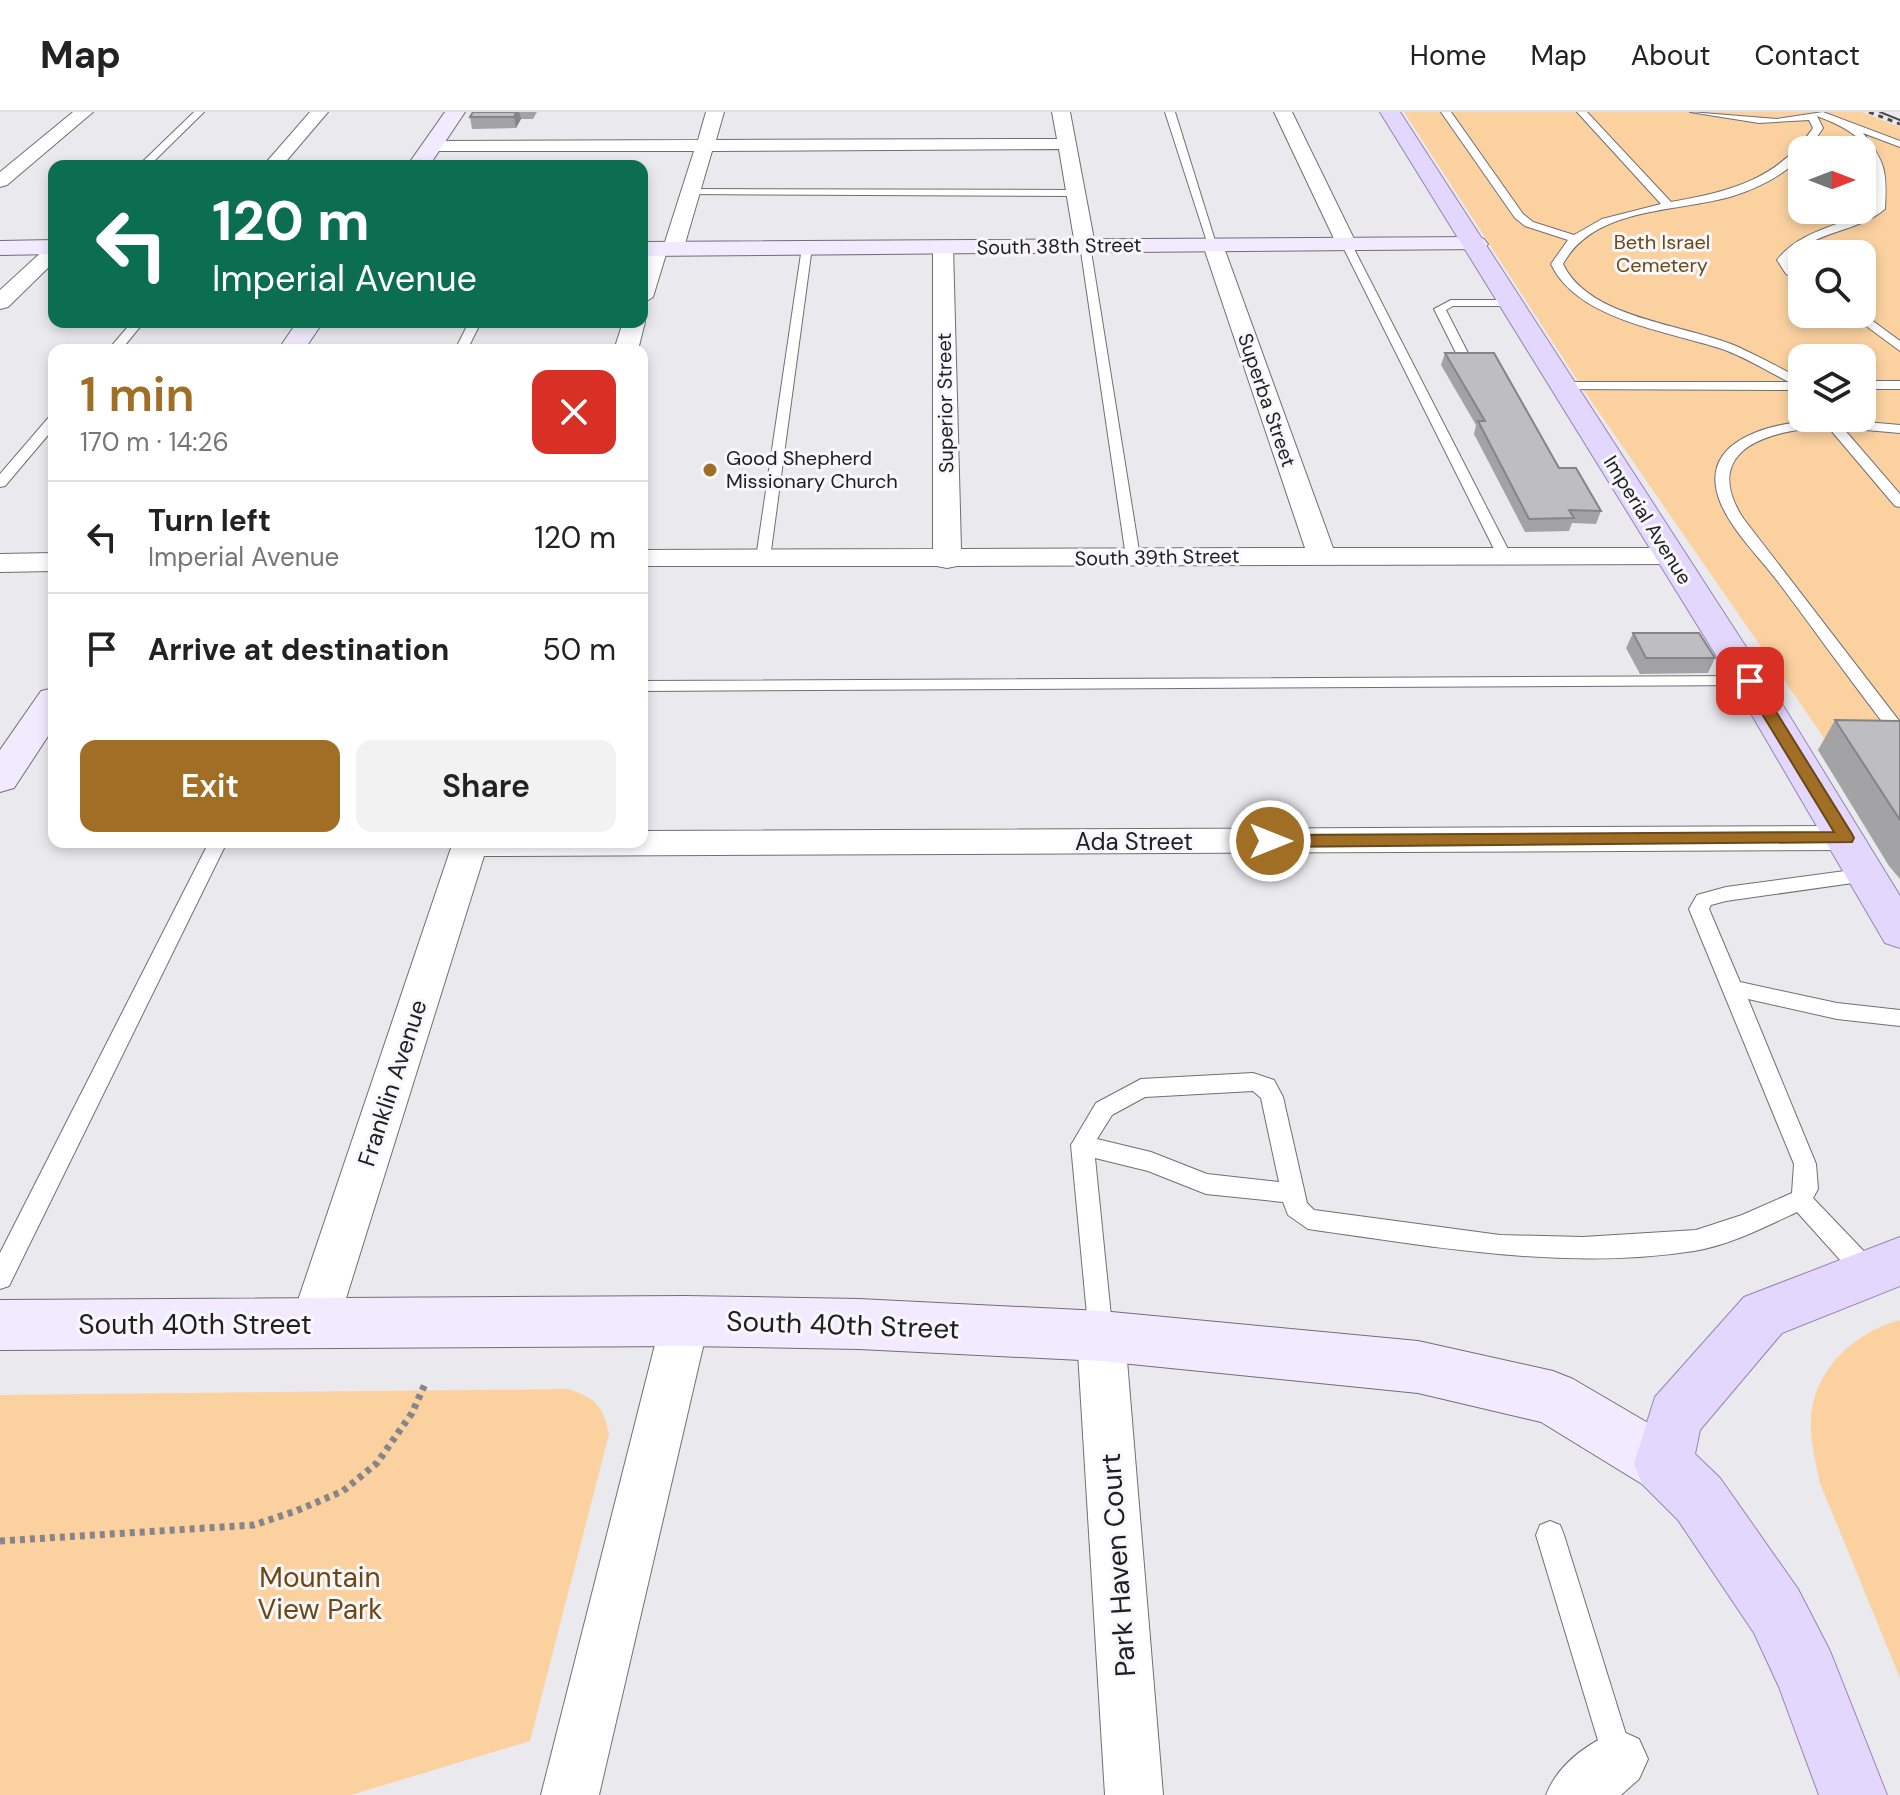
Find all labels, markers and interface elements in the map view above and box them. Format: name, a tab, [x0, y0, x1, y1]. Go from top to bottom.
text: Map	[40, 30, 121, 80]
text: Home	[1410, 37, 1486, 74]
text: Map	[1530, 37, 1587, 74]
text: About	[1631, 37, 1710, 74]
text: Contact	[1754, 37, 1860, 74]
north arrow	[1788, 136, 1876, 224]
map controls	[1788, 136, 1876, 432]
text: 120 m	[212, 184, 370, 257]
icon: left	[80, 192, 184, 296]
park label: Beth Israel Cemetery	[1614, 229, 1710, 278]
street label: South 38th Street	[976, 232, 1142, 260]
button: search	[1788, 240, 1876, 328]
text: Imperial Avenue	[212, 255, 477, 302]
street label: Superba Street	[1232, 330, 1302, 470]
street label: Superior Street	[931, 332, 959, 473]
button: layers	[1788, 344, 1876, 432]
text: 1 min	[80, 363, 195, 426]
button: close	[532, 370, 616, 454]
text: 170 m · 14:26	[80, 425, 229, 459]
place label: Good Shepherd Missionary Church	[726, 445, 898, 494]
street label: Imperial Avenue	[1598, 451, 1698, 589]
marker: Good Shepherd Missionary Church	[701, 461, 719, 479]
text: Turn left	[148, 501, 271, 540]
icon: left	[80, 515, 124, 559]
text: 120 m	[534, 518, 616, 557]
text: Imperial Avenue	[148, 540, 339, 574]
street label: South 39th Street	[1074, 543, 1240, 571]
icon: arrive	[80, 627, 124, 671]
text: Arrive at destination	[148, 630, 449, 669]
text: 50 m	[542, 630, 616, 669]
pin	[1716, 647, 1784, 715]
icon: arrive	[1728, 659, 1772, 703]
button: Exit	[80, 740, 340, 832]
button: Share	[356, 740, 616, 832]
position arrow	[1228, 799, 1312, 883]
street label: Ada Street	[1075, 826, 1193, 857]
street label: Franklin Avenue	[350, 996, 434, 1170]
street label: South 40th Street	[726, 1302, 960, 1348]
street label: South 40th Street	[78, 1306, 312, 1343]
street label: Park Haven Court	[1092, 1452, 1144, 1678]
park label: Mountain View Park	[258, 1559, 382, 1628]

